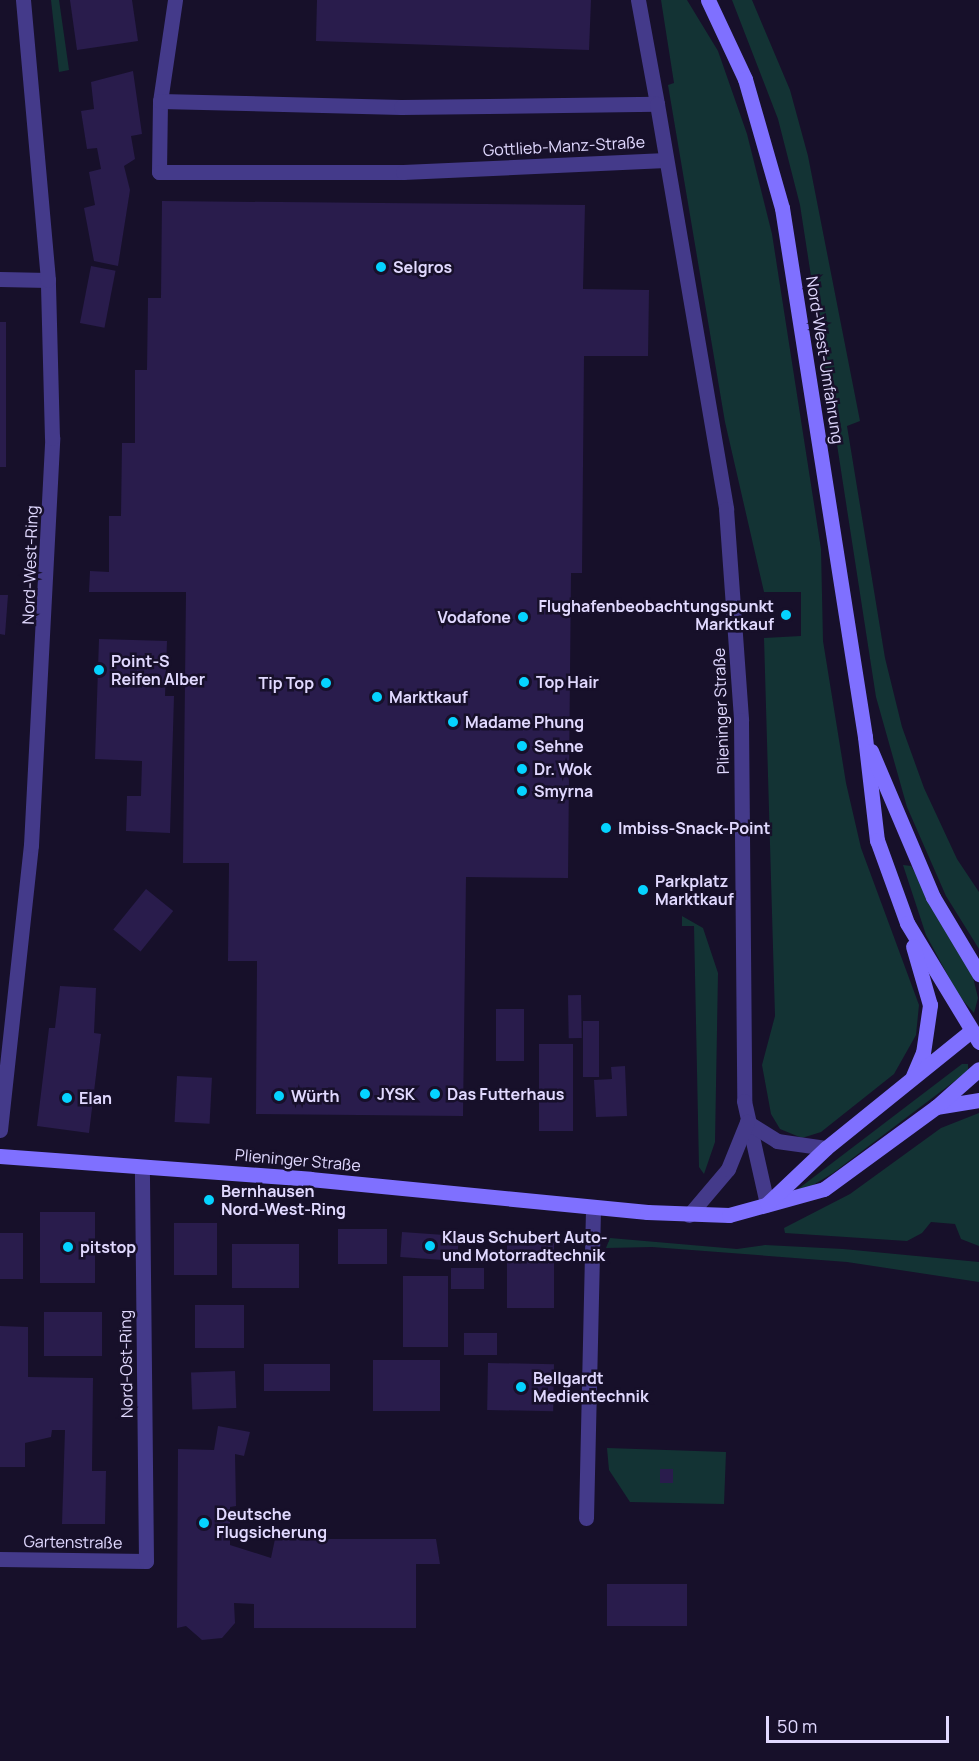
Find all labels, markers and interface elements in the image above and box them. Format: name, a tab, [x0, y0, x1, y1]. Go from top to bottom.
street label: Gottlieb-Manz-Straße	[483, 132, 645, 160]
place label: Selgros	[393, 257, 452, 277]
marker: Selgros	[374, 260, 388, 274]
street label: Nord-West-Umfahrung	[802, 275, 848, 445]
street label: Nord-West-Ring	[18, 505, 42, 625]
place label: Flughafenbeobachtungspunkt Marktkauf	[538, 596, 774, 634]
place label: Vodafone	[438, 607, 511, 627]
marker: Flughafenbeobachtungspunkt Marktkauf	[779, 608, 793, 622]
marker: Vodafone	[516, 610, 530, 624]
street label: Plieninger Straße	[709, 648, 733, 774]
place label: Point-S Reifen Alber	[111, 651, 205, 689]
marker: Point-S Reifen Alber	[92, 663, 106, 677]
place label: Top Hair	[536, 672, 599, 692]
place label: Tip Top	[259, 673, 314, 693]
marker: Top Hair	[517, 675, 531, 689]
marker: Tip Top	[319, 676, 333, 690]
place label: Marktkauf	[389, 687, 468, 707]
marker: Marktkauf	[370, 690, 384, 704]
place label: Madame Phung	[465, 712, 584, 732]
marker: Madame Phung	[446, 715, 460, 729]
place label: Sehne	[534, 736, 584, 756]
marker: Sehne	[515, 739, 529, 753]
place label: Dr. Wok	[534, 759, 592, 779]
marker: Dr. Wok	[515, 762, 529, 776]
place label: Smyrna	[534, 781, 593, 801]
marker: Smyrna	[515, 784, 529, 798]
place label: Imbiss-Snack-Point	[618, 818, 770, 838]
marker: Imbiss-Snack-Point	[599, 821, 613, 835]
place label: Parkplatz Marktkauf	[655, 871, 734, 909]
marker: Parkplatz Marktkauf	[636, 883, 650, 897]
place label: JYSK	[377, 1084, 415, 1104]
place label: Das Futterhaus	[447, 1084, 564, 1104]
place label: Würth	[291, 1086, 339, 1106]
marker: JYSK	[358, 1087, 372, 1101]
marker: Das Futterhaus	[428, 1087, 442, 1101]
place label: Elan	[79, 1088, 112, 1108]
marker: Würth	[272, 1089, 286, 1103]
marker: Elan	[60, 1091, 74, 1105]
street label: Plieninger Straße	[234, 1145, 362, 1175]
place label: Bernhausen Nord-West-Ring	[221, 1181, 346, 1219]
marker: Bernhausen Nord-West-Ring	[202, 1193, 216, 1207]
place label: Klaus Schubert Auto- und Motorradtechnik	[442, 1227, 608, 1265]
place label: pitstop	[80, 1237, 136, 1257]
marker: Klaus Schubert Auto- und Motorradtechnik	[423, 1239, 437, 1253]
marker: pitstop	[61, 1240, 75, 1254]
street label: Nord-Ost-Ring	[115, 1310, 137, 1418]
place label: Bellgardt Medientechnik	[533, 1368, 649, 1406]
marker: Bellgardt Medientechnik	[514, 1380, 528, 1394]
place label: Deutsche Flugsicherung	[216, 1504, 327, 1542]
marker: Deutsche Flugsicherung	[197, 1516, 211, 1530]
street label: Gartenstraße	[23, 1532, 123, 1552]
scale bar	[769, 1704, 952, 1742]
text: 50 m	[777, 1714, 817, 1738]

